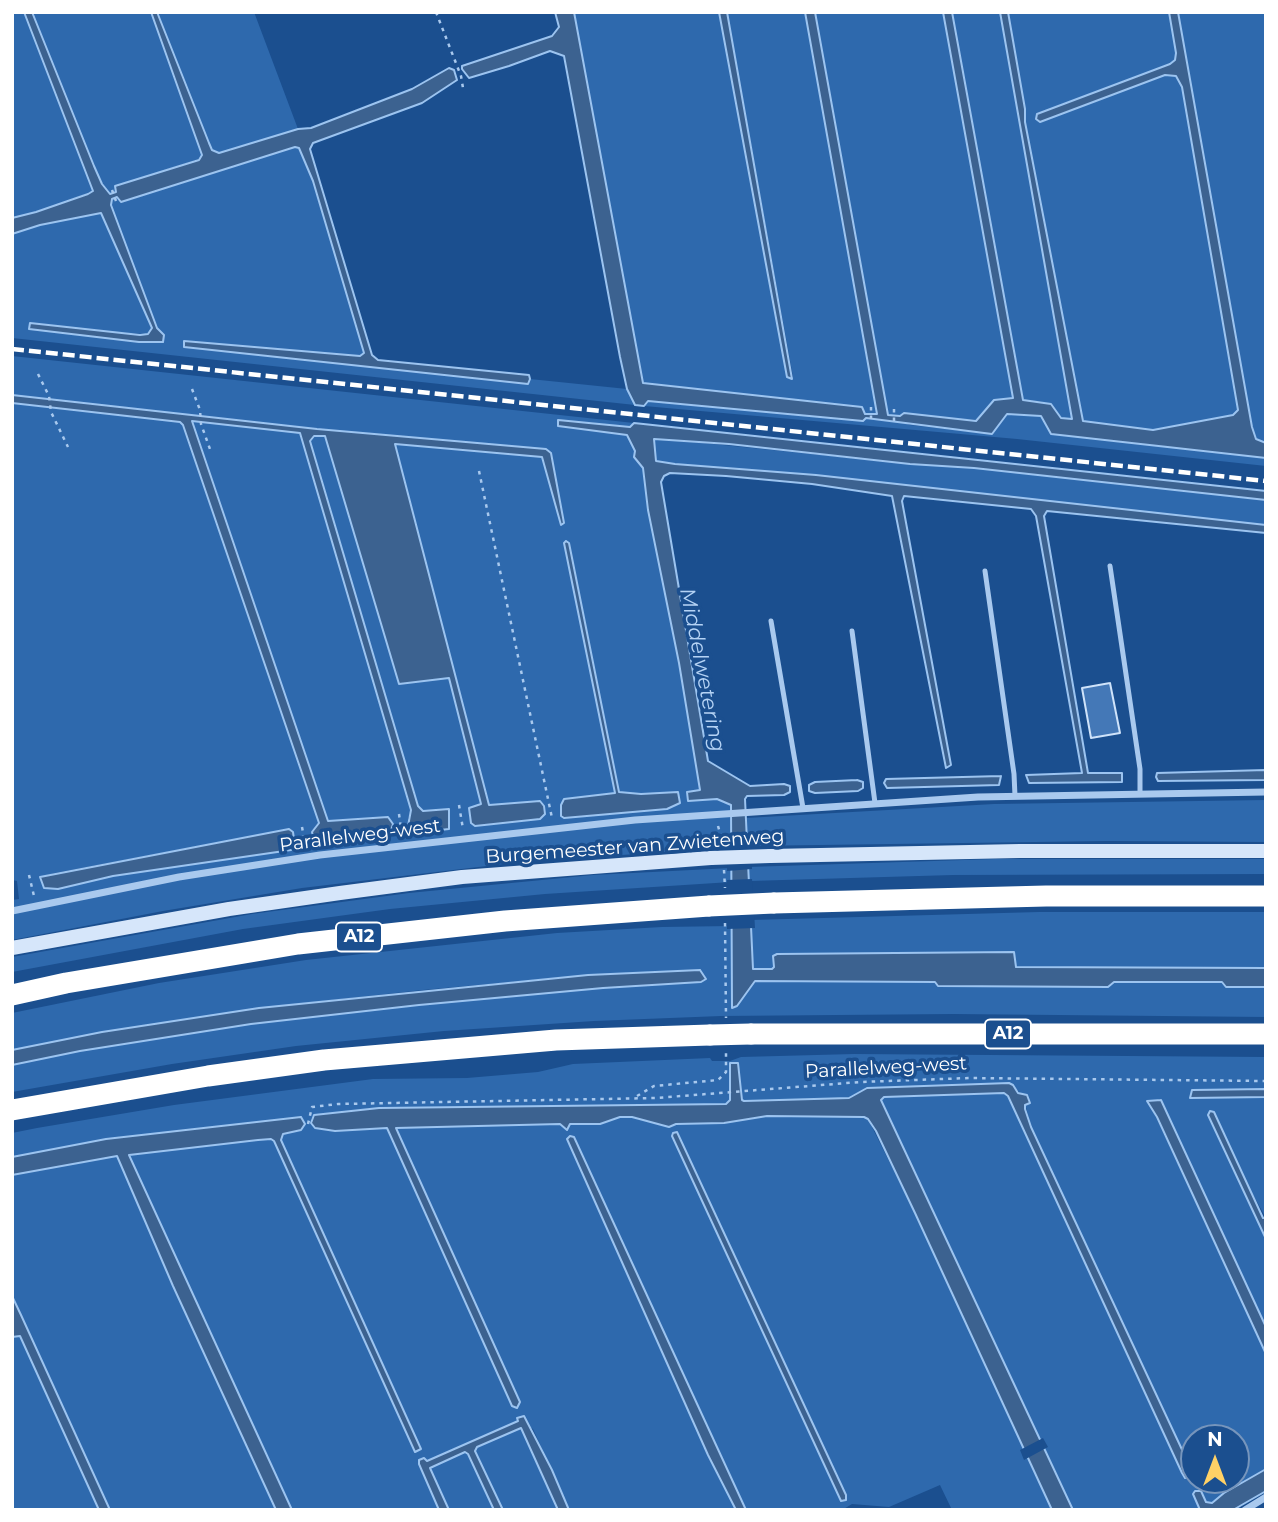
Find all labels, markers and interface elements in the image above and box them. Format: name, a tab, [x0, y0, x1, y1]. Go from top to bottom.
water label: Middelwetering	[674, 586, 730, 754]
street label: Parallelweg-west	[278, 815, 442, 857]
street label: Burgemeester van Zwietenweg	[485, 825, 785, 869]
road number: A12	[336, 922, 382, 952]
road number: A12	[985, 1020, 1031, 1049]
street label: Parallelweg-west	[804, 1052, 968, 1084]
north arrow	[1180, 1424, 1250, 1494]
text: N	[1207, 1428, 1223, 1451]

